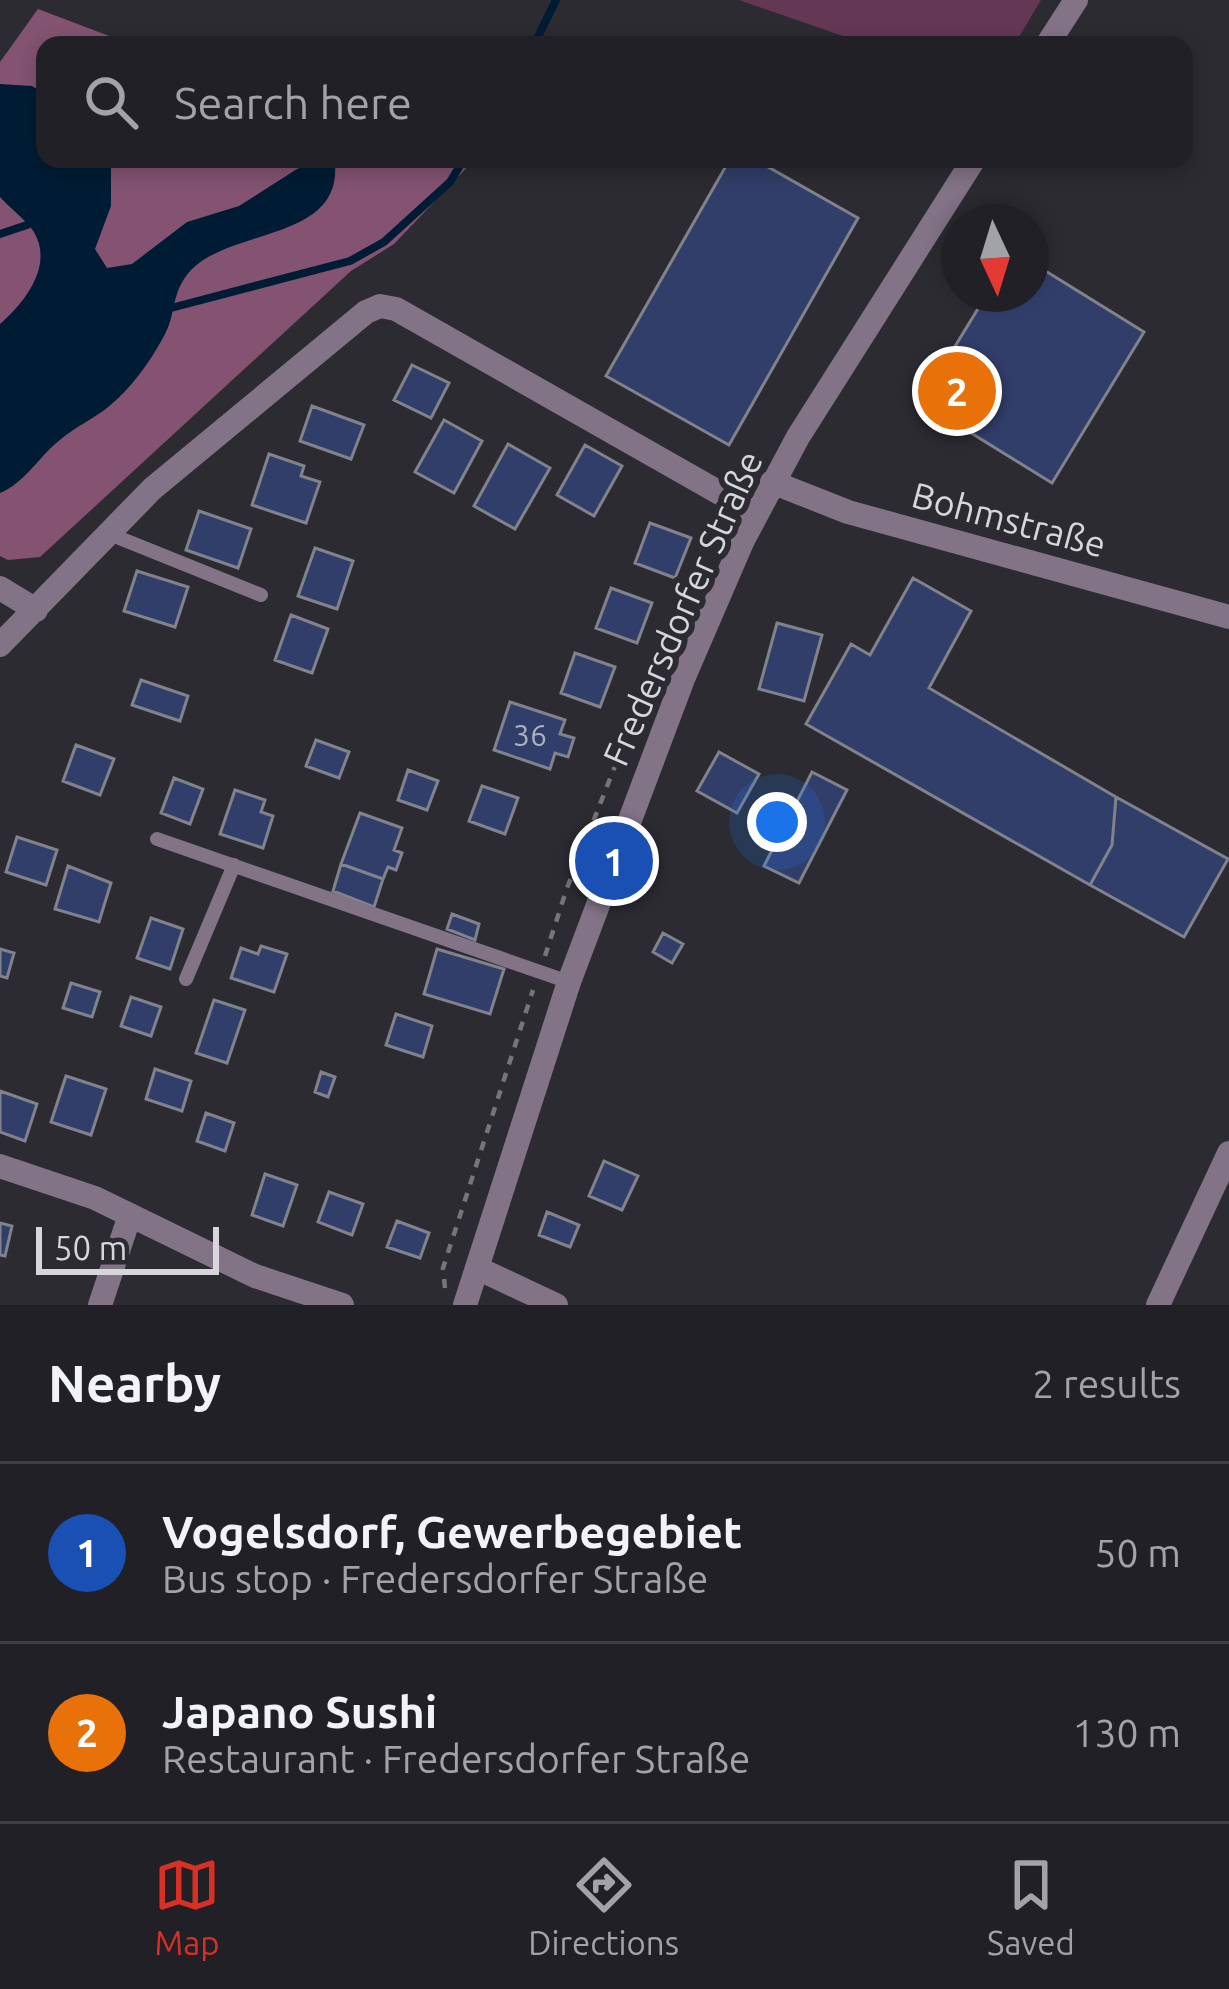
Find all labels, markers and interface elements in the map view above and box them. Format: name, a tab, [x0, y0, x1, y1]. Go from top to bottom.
search box	[36, 36, 1193, 168]
icon: search	[78, 69, 144, 135]
text: Search here	[174, 77, 412, 128]
north arrow	[941, 204, 1049, 312]
pin: 2	[918, 346, 996, 436]
street label: Fredersdorfer Straße	[594, 444, 770, 772]
street label: Bohmstraße	[908, 473, 1110, 565]
house number: 36	[513, 718, 547, 752]
your location	[747, 792, 807, 852]
pin: 1	[575, 816, 653, 906]
scale bar	[36, 1221, 219, 1274]
text: 50 m	[54, 1229, 127, 1266]
text: Nearby	[48, 1354, 221, 1412]
text: 2 results	[1032, 1362, 1181, 1405]
text: Vogelsdorf, Gewerbegebiet	[162, 1506, 742, 1557]
text: 1	[76, 1531, 98, 1574]
text: 50 m	[1094, 1531, 1181, 1574]
text: Bus stop · Fredersdorfer Straße	[162, 1557, 708, 1600]
text: Japano Sushi	[162, 1686, 437, 1737]
text: 2	[76, 1711, 98, 1754]
text: 130 m	[1072, 1711, 1181, 1754]
text: Restaurant · Fredersdorfer Straße	[162, 1737, 750, 1780]
tab: Map	[154, 1852, 220, 1961]
tab: Directions	[528, 1852, 679, 1961]
tab: Saved	[987, 1852, 1075, 1961]

